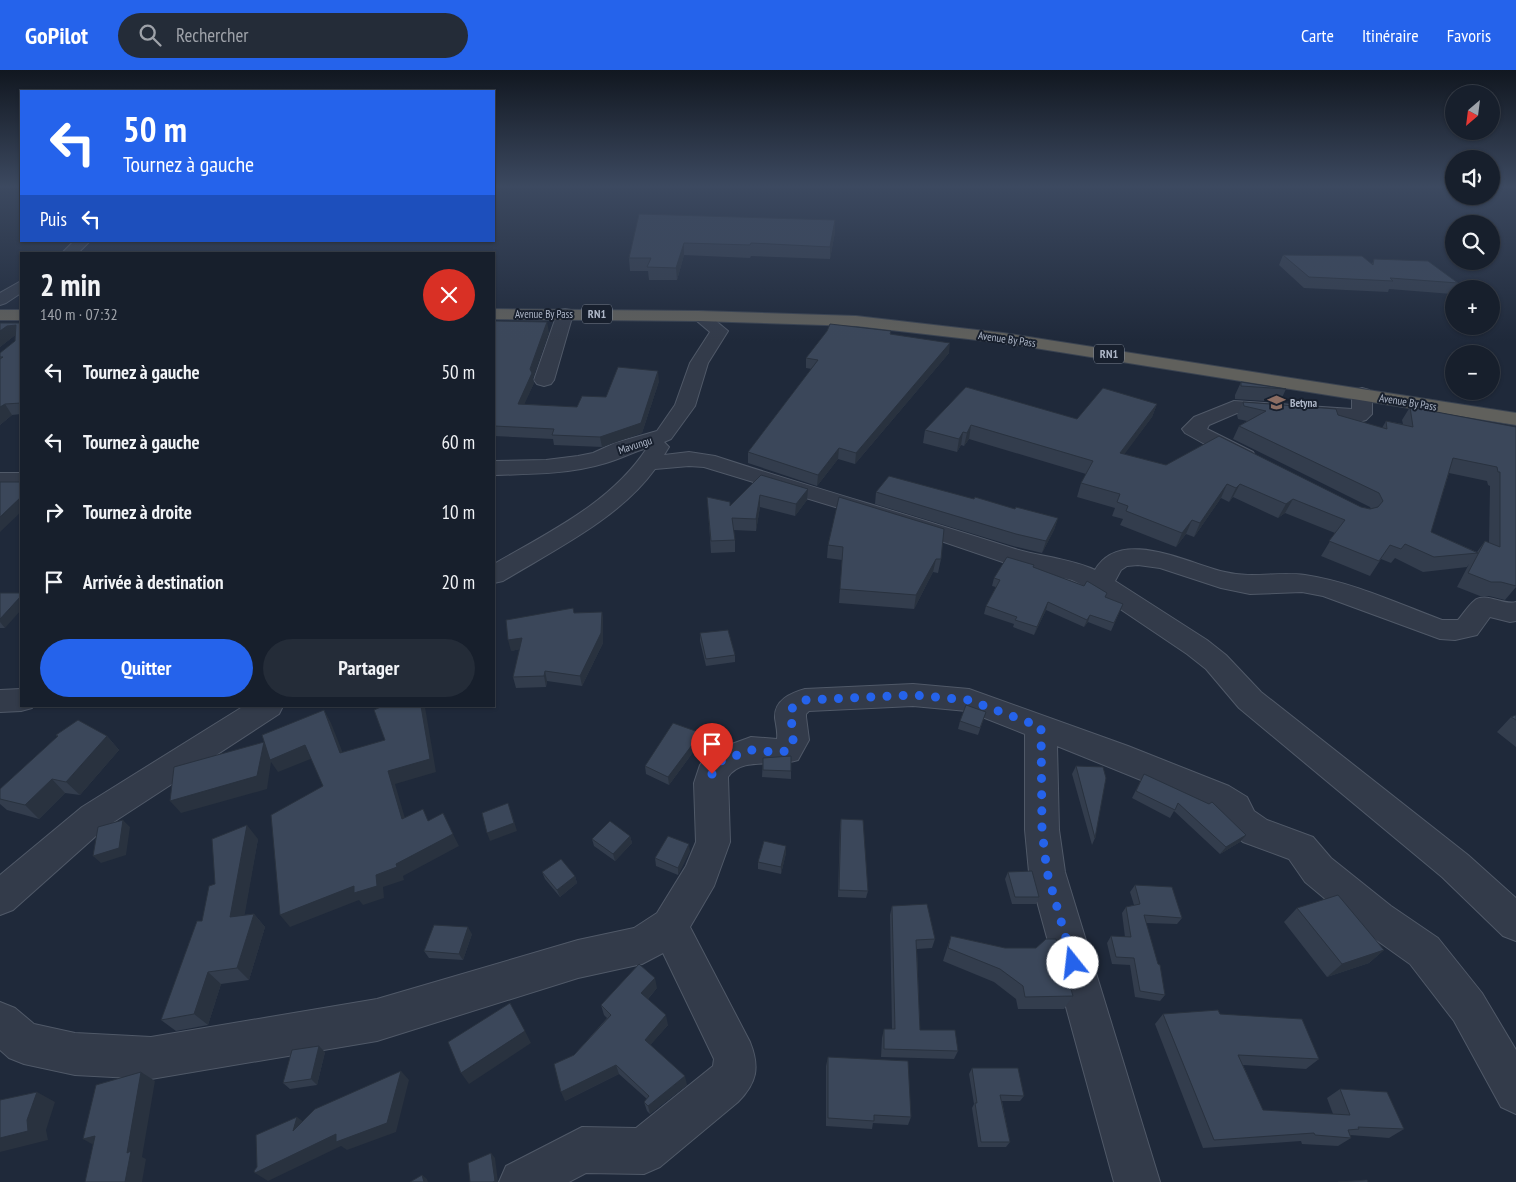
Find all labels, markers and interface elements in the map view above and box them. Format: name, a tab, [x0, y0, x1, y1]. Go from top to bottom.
search box	[118, 13, 468, 58]
text: GoPilot	[25, 20, 88, 51]
icon: search	[136, 21, 164, 49]
text: Rechercher	[176, 23, 249, 47]
text: Carte	[1301, 24, 1334, 47]
text: Itinéraire	[1362, 24, 1419, 47]
text: Favoris	[1447, 24, 1491, 47]
north arrow	[1445, 85, 1500, 140]
map controls	[1445, 85, 1500, 400]
text: 50 m	[123, 106, 187, 152]
icon: left	[40, 110, 105, 175]
text: Tournez à gauche	[123, 150, 254, 178]
button: sound	[1445, 150, 1500, 205]
icon: left	[77, 205, 105, 233]
text: Puis	[40, 207, 67, 231]
button: search	[1445, 215, 1500, 270]
text: 2 min	[40, 265, 101, 304]
button: close	[423, 269, 475, 321]
button: +	[1445, 280, 1500, 335]
text: 140 m · 07:32	[40, 304, 118, 324]
road number: RN1	[582, 304, 612, 323]
street label: Avenue By Pass	[515, 307, 573, 321]
street label: Avenue By Pass	[977, 328, 1037, 350]
road number: RN1	[1094, 344, 1124, 364]
button: −	[1445, 345, 1500, 400]
icon: left	[40, 358, 68, 386]
text: Tournez à gauche	[83, 360, 200, 384]
text: 50 m	[442, 360, 475, 384]
street label: Avenue By Pass	[1378, 391, 1438, 413]
school or university icon: Betyna	[1266, 393, 1286, 413]
place label: Betyna	[1290, 396, 1317, 410]
icon: left	[40, 428, 68, 456]
text: Tournez à gauche	[83, 430, 200, 454]
text: 60 m	[442, 430, 475, 454]
street label: Mavungu	[616, 433, 654, 457]
icon: right	[40, 498, 68, 526]
text: Tournez à droite	[83, 500, 192, 524]
text: 10 m	[442, 500, 475, 524]
icon: arrive	[40, 568, 68, 596]
text: Arrivée à destination	[83, 570, 224, 594]
text: 20 m	[442, 570, 475, 594]
button: Quitter	[40, 639, 253, 697]
button: Partager	[263, 639, 475, 697]
pin	[691, 723, 733, 774]
icon: arrive	[698, 730, 726, 758]
position arrow	[1046, 936, 1098, 988]

